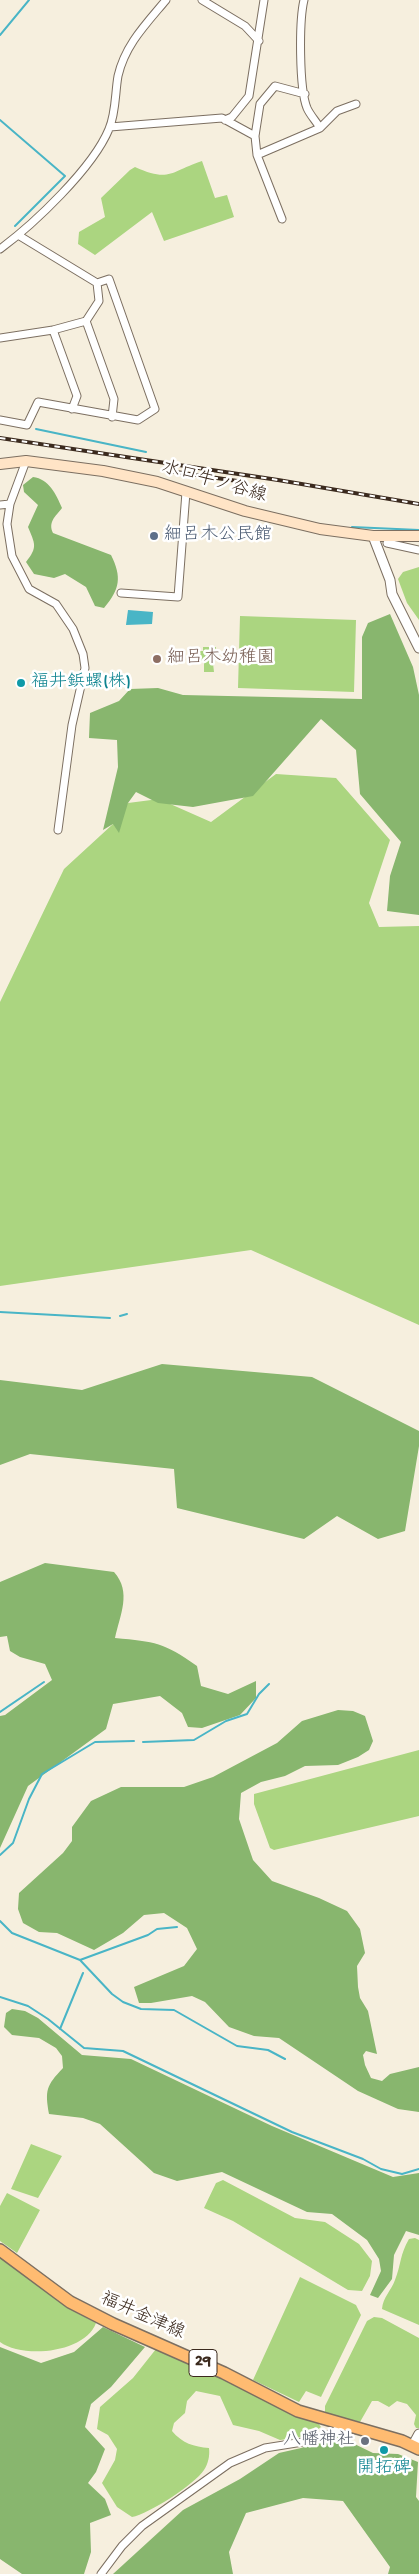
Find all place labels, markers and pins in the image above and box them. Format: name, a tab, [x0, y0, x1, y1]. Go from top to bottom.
place label: 細呂木公民館	[164, 525, 272, 547]
marker: 細呂木公民館	[148, 530, 160, 542]
place label: 細呂木幼稚園	[167, 648, 275, 670]
marker: 細呂木幼稚園	[151, 653, 163, 665]
place label: 福井鋲螺(株)	[31, 672, 131, 694]
marker: 福井鋲螺(株)	[15, 677, 27, 689]
place label: 八幡神社	[283, 2430, 355, 2452]
marker: 八幡神社	[359, 2435, 371, 2447]
marker: 開拓碑	[378, 2444, 390, 2456]
place label: 開拓碑	[357, 2458, 411, 2480]

